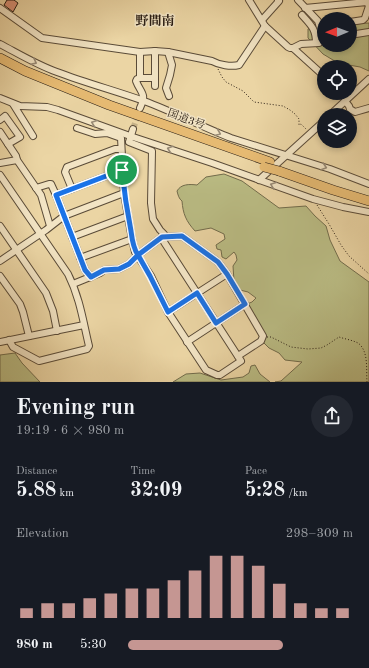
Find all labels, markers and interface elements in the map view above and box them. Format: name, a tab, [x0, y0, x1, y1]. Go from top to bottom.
north arrow	[317, 12, 357, 52]
map controls	[317, 12, 357, 148]
district label: 野間南	[135, 14, 175, 28]
one-way arrow	[30, 57, 38, 65]
button: locate	[317, 60, 357, 100]
street label: 国道3号	[166, 106, 207, 132]
button: layers	[317, 108, 357, 148]
one-way arrow	[90, 119, 97, 127]
one-way arrow	[214, 128, 221, 136]
one-way arrow	[166, 145, 173, 153]
pin	[105, 153, 139, 187]
icon: arrive	[111, 159, 133, 181]
one-way arrow	[321, 162, 328, 171]
one-way arrow	[270, 181, 277, 190]
button: share	[311, 395, 353, 437]
text: Evening run	[16, 397, 135, 419]
text: 19:19 · 6 × 980 m	[16, 424, 124, 437]
text: Distance	[16, 466, 57, 477]
text: Time	[130, 466, 155, 477]
text: Pace	[245, 466, 267, 477]
text: 5.88	[16, 481, 56, 501]
text: 32:09	[130, 481, 182, 501]
text: 5:28	[245, 481, 285, 501]
text: km	[56, 488, 74, 499]
text: /km	[285, 488, 308, 499]
text: Elevation	[16, 527, 69, 540]
text: 298–309 m	[286, 527, 353, 540]
text: 980 m	[16, 638, 53, 651]
text: 5:30	[80, 638, 106, 651]

